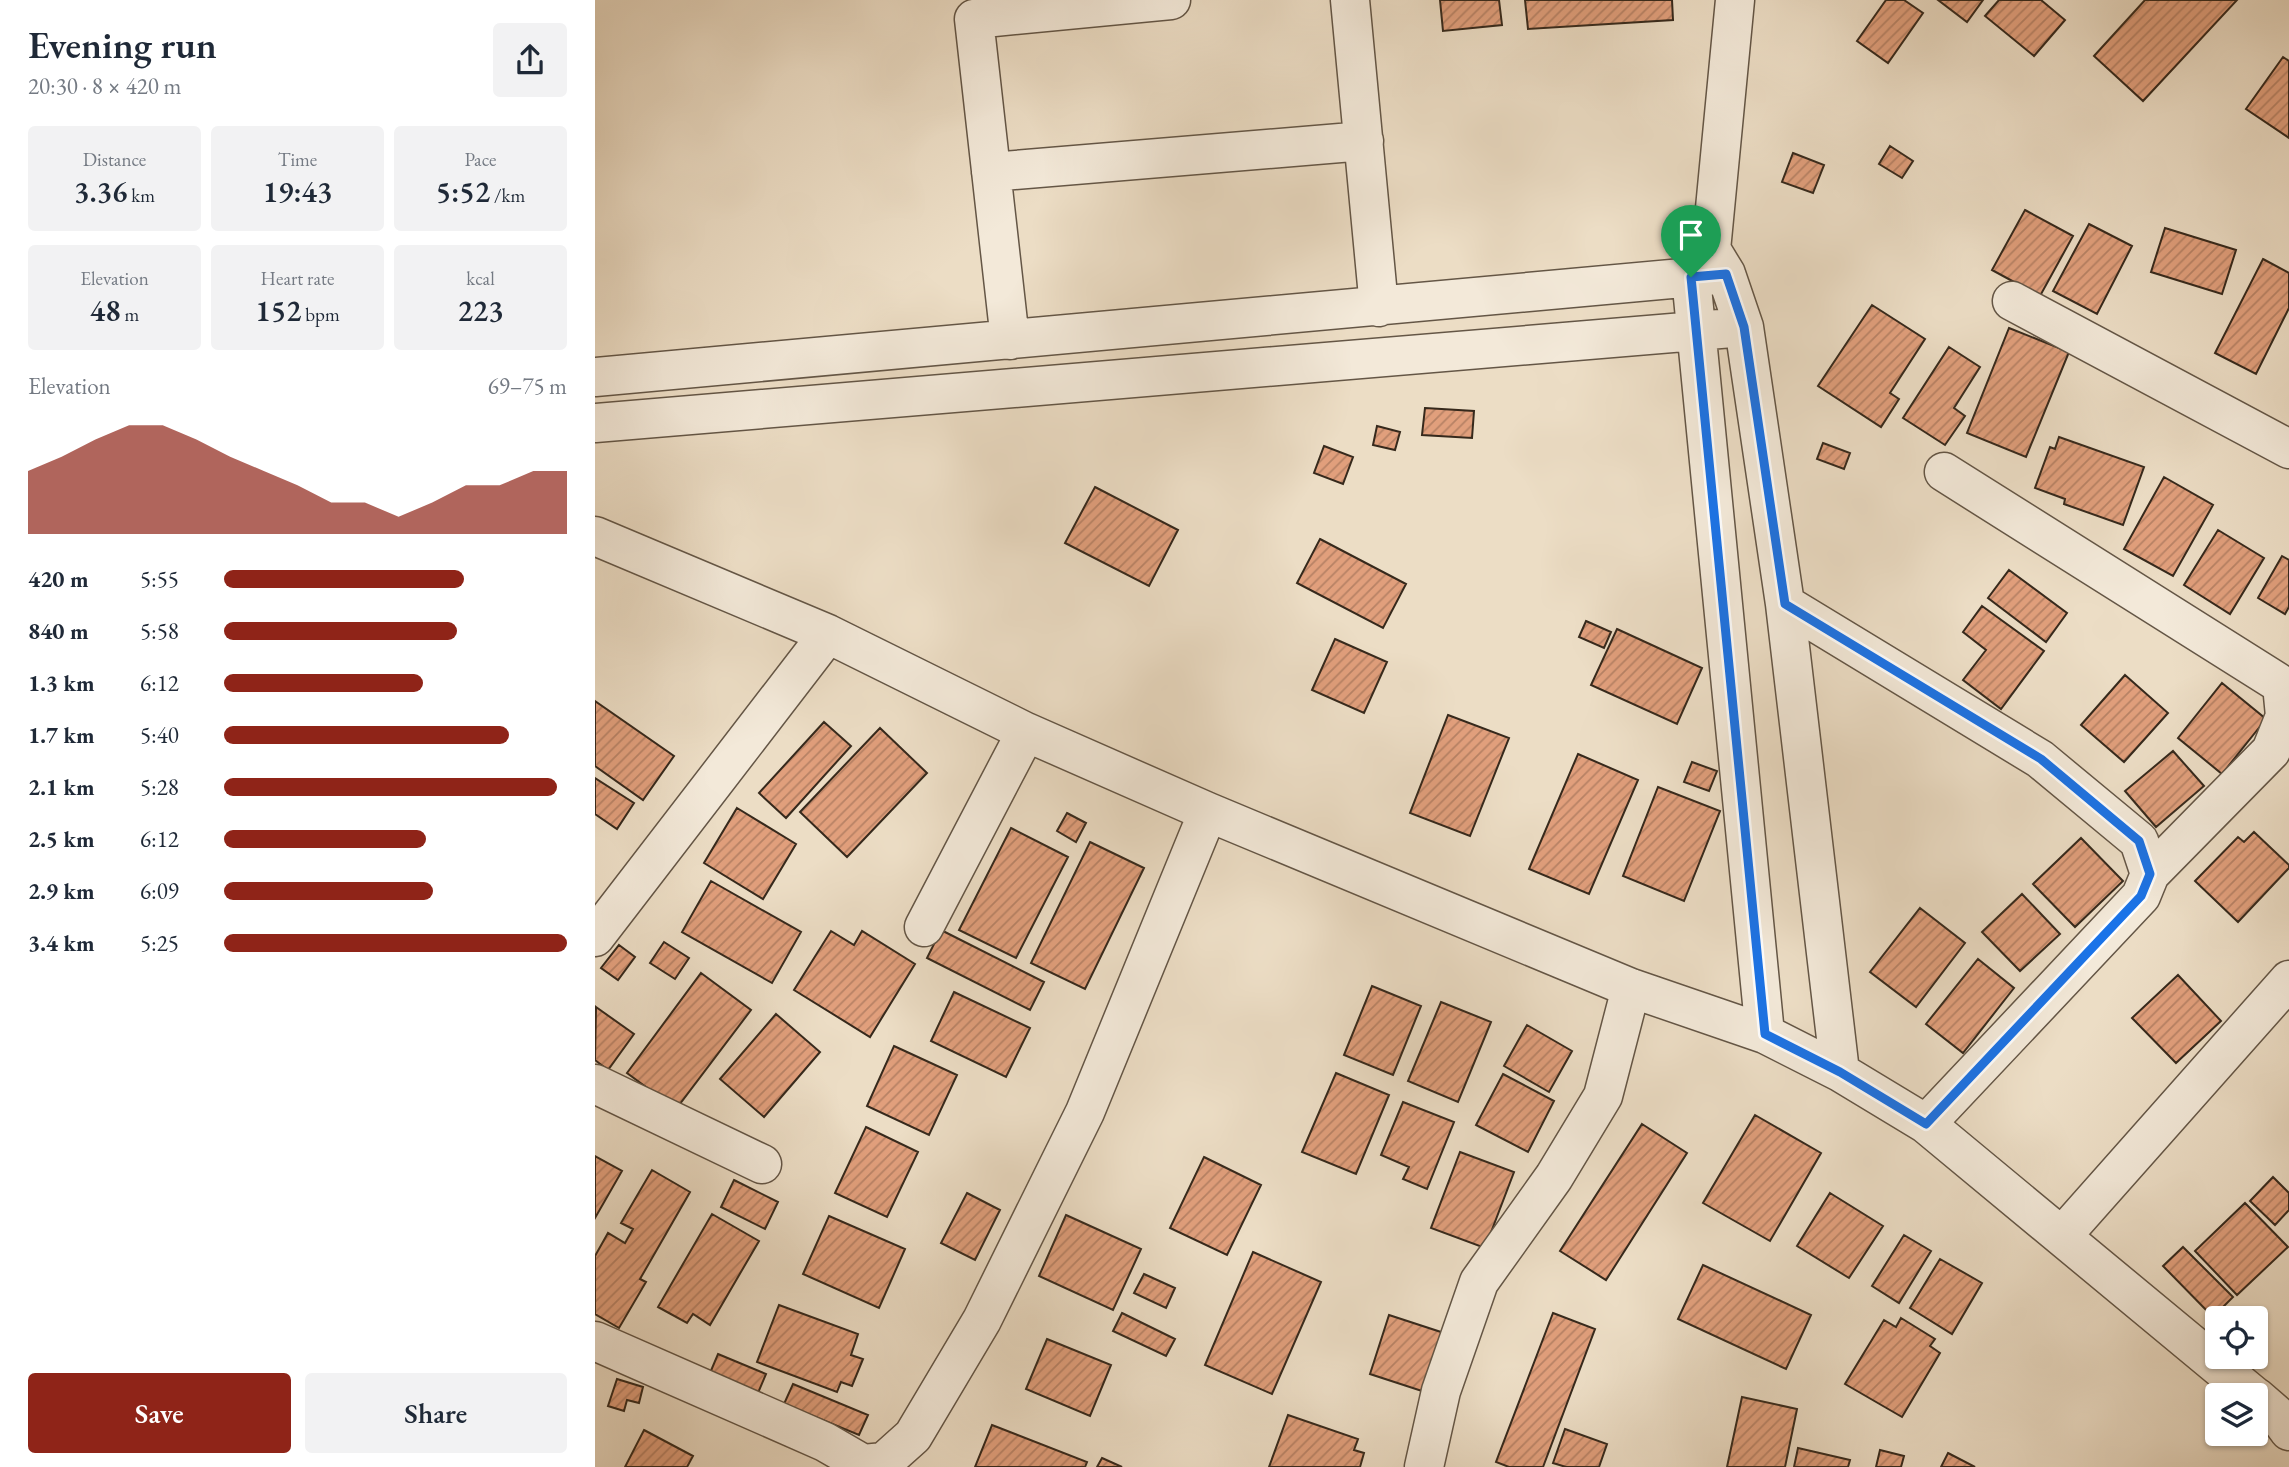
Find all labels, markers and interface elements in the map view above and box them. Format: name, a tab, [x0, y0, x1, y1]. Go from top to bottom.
text: Evening run	[28, 20, 217, 69]
button: share	[493, 23, 567, 97]
text: 20:30 · 8 × 420 m	[28, 71, 181, 101]
text: Distance	[83, 147, 146, 172]
text: Time	[278, 147, 317, 172]
text: Pace	[465, 147, 496, 172]
text: 3.36	[74, 172, 127, 211]
text: 19:43	[263, 172, 332, 211]
text: 5:52	[436, 172, 490, 211]
text: km	[127, 183, 155, 208]
text: /km	[490, 183, 525, 208]
pin	[1661, 205, 1721, 277]
icon: arrive	[1672, 216, 1710, 254]
text: Elevation	[80, 266, 149, 291]
text: Heart rate	[261, 266, 334, 291]
text: kcal	[466, 266, 495, 291]
text: 48	[90, 291, 121, 330]
text: 152	[255, 291, 301, 330]
text: 223	[457, 291, 504, 330]
text: m	[121, 302, 139, 327]
text: bpm	[301, 302, 340, 327]
text: Elevation	[28, 371, 111, 401]
text: 69–75 m	[488, 371, 567, 401]
text: 420 m	[28, 564, 89, 594]
text: 5:55	[140, 564, 179, 594]
text: 840 m	[28, 616, 89, 646]
text: 5:58	[140, 616, 179, 646]
text: 1.3 km	[28, 668, 95, 698]
text: 6:12	[140, 668, 179, 698]
text: 1.7 km	[28, 720, 95, 750]
text: 5:40	[140, 720, 179, 750]
text: 2.1 km	[28, 772, 95, 802]
text: 5:28	[140, 772, 179, 802]
text: 2.5 km	[28, 824, 95, 854]
text: 6:12	[140, 824, 179, 854]
text: 2.9 km	[28, 876, 95, 906]
text: 6:09	[140, 876, 179, 906]
text: 3.4 km	[28, 928, 95, 958]
text: 5:25	[140, 928, 179, 958]
map controls	[2205, 1306, 2268, 1446]
button: locate	[2205, 1306, 2268, 1369]
button: Save	[28, 1373, 291, 1453]
button: Share	[305, 1373, 567, 1453]
button: layers	[2205, 1383, 2268, 1446]

